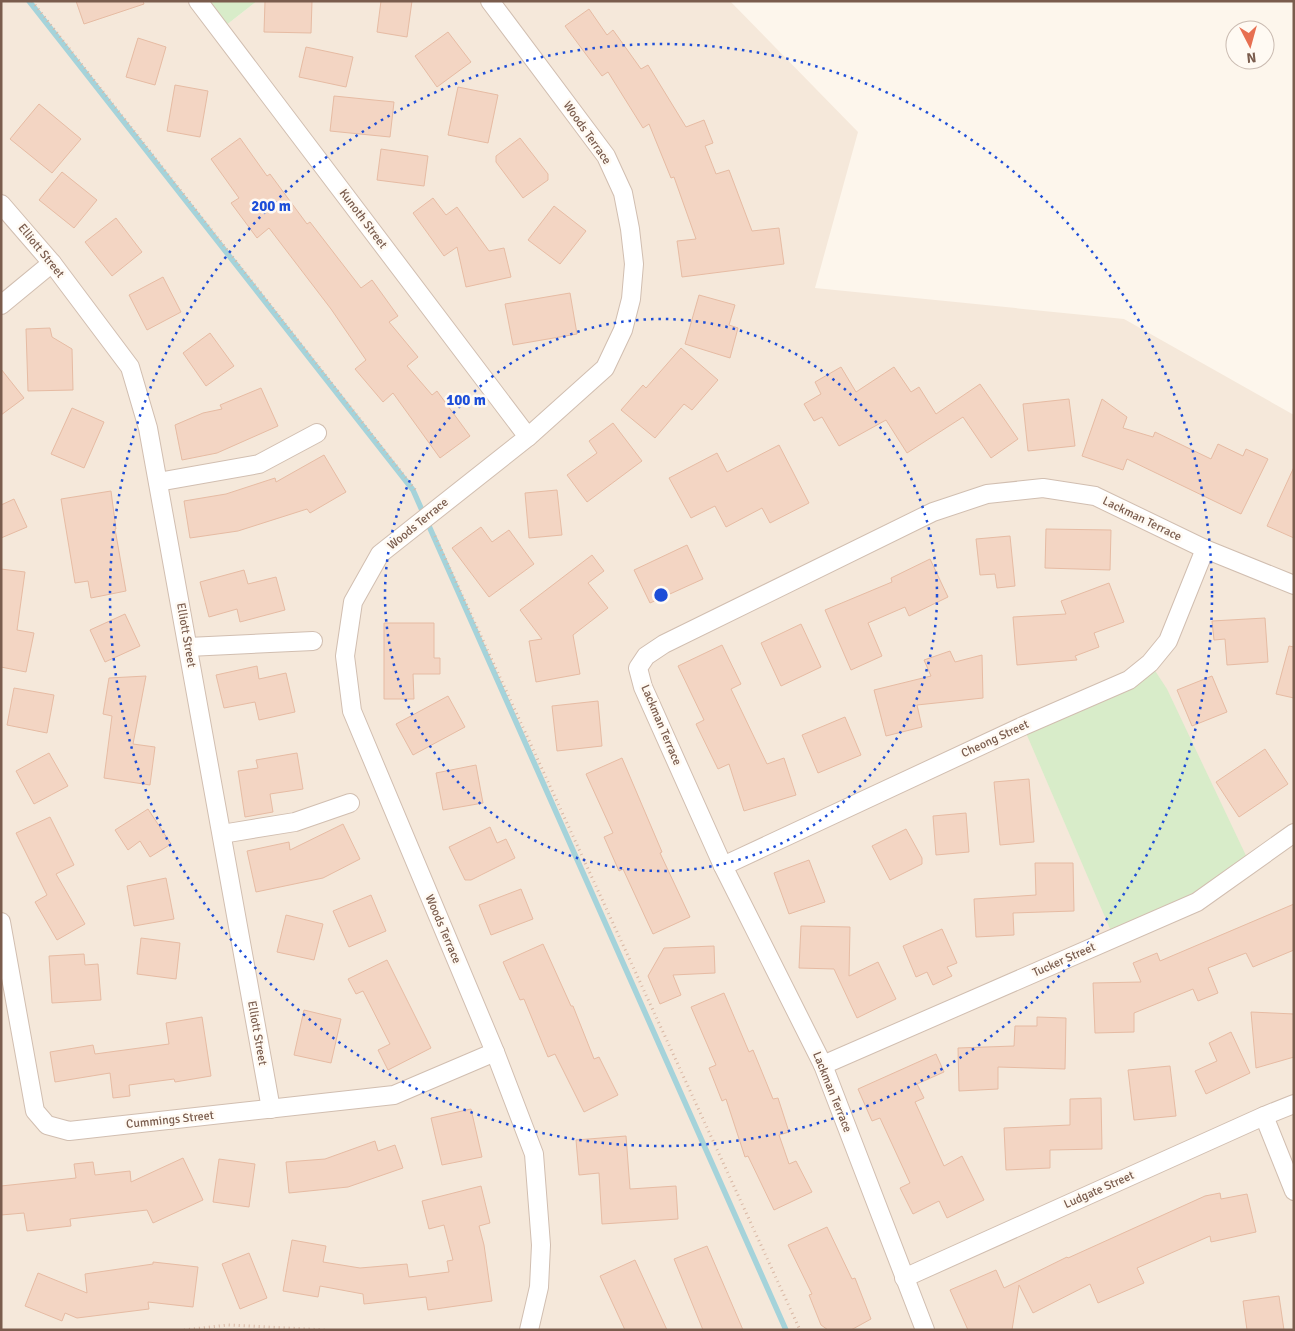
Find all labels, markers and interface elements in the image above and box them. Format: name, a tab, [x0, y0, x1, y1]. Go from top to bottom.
north arrow	[1225, 20, 1275, 70]
text: N	[1246, 48, 1257, 66]
street label: Woods Terrace	[560, 98, 614, 168]
street label: Kunoth Street	[336, 186, 390, 252]
text: 200 m	[251, 197, 291, 215]
street label: Elliott Street	[15, 221, 67, 281]
text: 100 m	[446, 391, 486, 409]
street label: Lackman Terrace	[1100, 493, 1184, 545]
street label: Woods Terrace	[385, 495, 451, 553]
centre of rings	[652, 586, 670, 604]
street label: Elliott Street	[173, 602, 199, 668]
street label: Lackman Terrace	[637, 682, 685, 768]
street label: Cheong Street	[959, 717, 1031, 761]
street label: Woods Terrace	[422, 892, 464, 966]
street label: Tucker Street	[1030, 939, 1098, 981]
street label: Elliott Street	[244, 1000, 270, 1066]
street label: Lackman Terrace	[809, 1049, 855, 1135]
street label: Cummings Street	[125, 1108, 215, 1132]
street label: Ludgate Street	[1062, 1168, 1136, 1212]

